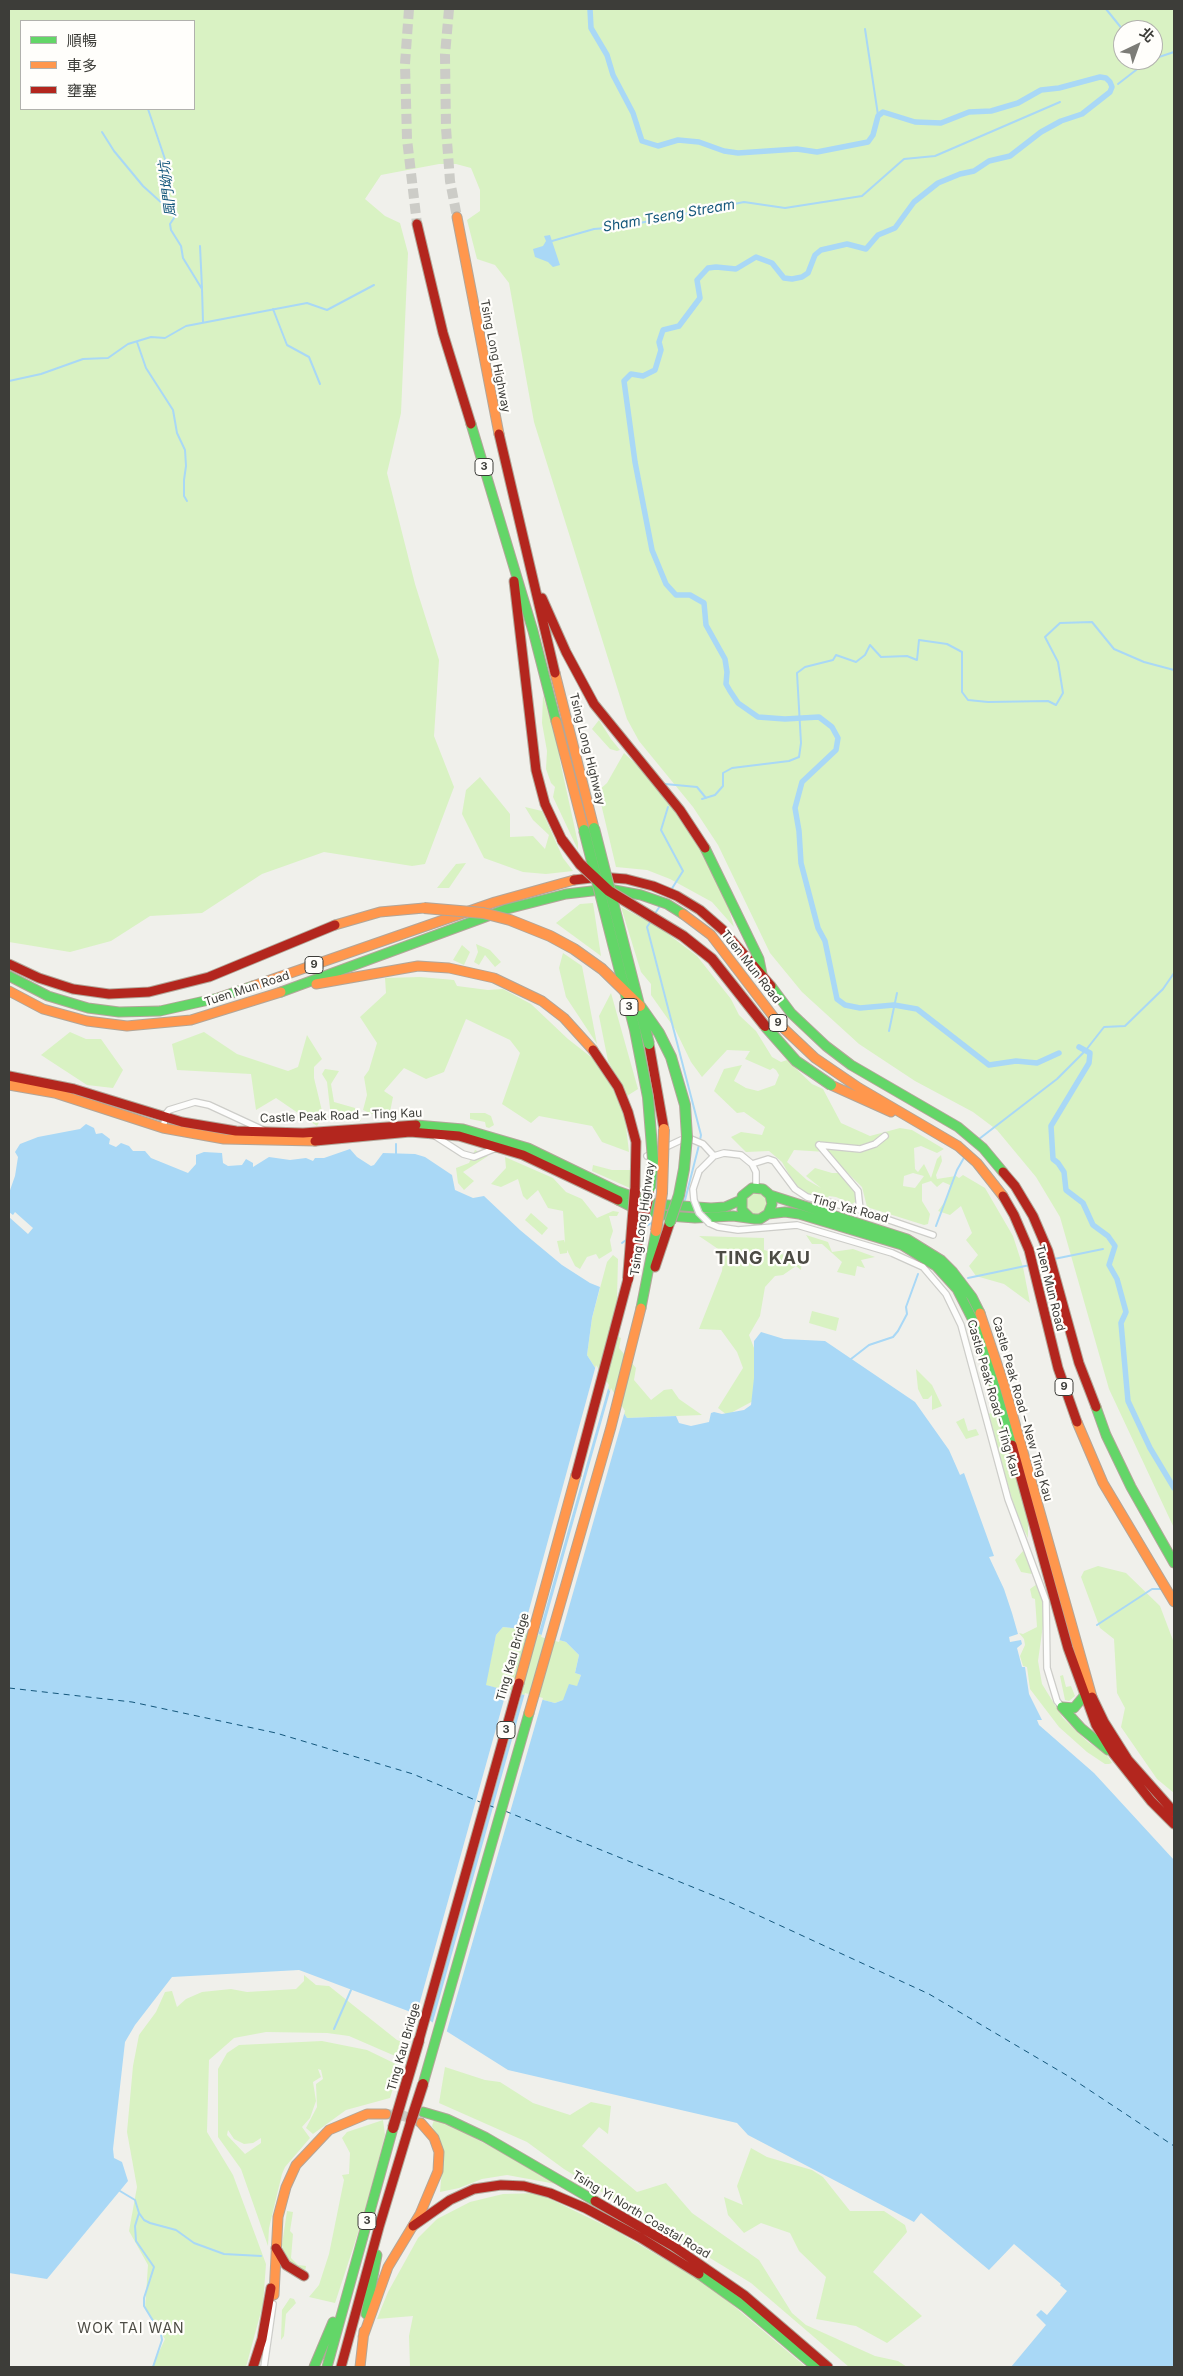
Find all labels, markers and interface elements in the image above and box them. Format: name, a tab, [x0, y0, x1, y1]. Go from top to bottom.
legend	[20, 20, 195, 110]
north arrow	[1113, 20, 1163, 70]
text: 北	[1137, 23, 1159, 45]
text: 順暢	[67, 31, 97, 50]
text: 車多	[67, 56, 97, 75]
text: 壅塞	[67, 81, 97, 100]
water label: 風門坳坑	[156, 160, 180, 218]
water label: Sham Tseng Stream	[602, 196, 736, 236]
street label: Tsing Long Highway	[477, 298, 513, 414]
road number: 3	[475, 458, 493, 476]
street label: Tsing Long Highway	[566, 691, 608, 807]
street label: Tuen Mun Road	[718, 928, 784, 1006]
road number: 9	[305, 956, 323, 974]
street label: Tuen Mun Road	[203, 968, 291, 1010]
road number: 3	[620, 999, 638, 1016]
road number: 9	[769, 1014, 787, 1032]
street label: Castle Peak Road – Ting Kau	[260, 1106, 422, 1126]
street label: Tsing Long Highway	[628, 1161, 658, 1277]
street label: Ting Yat Road	[810, 1192, 890, 1226]
street label: Tuen Mun Road	[1032, 1243, 1068, 1333]
district label: TING KAU	[714, 1248, 812, 1270]
street label: Castle Peak Road – New Ting Kau	[989, 1315, 1055, 1503]
street label: Castle Peak Road – Ting Kau	[964, 1318, 1022, 1478]
road number: 9	[1055, 1378, 1073, 1395]
street label: Ting Kau Bridge	[494, 1611, 532, 1703]
road number: 3	[497, 1722, 515, 1738]
street label: Ting Kau Bridge	[385, 2001, 423, 2093]
street label: Tsing Yi North Coastal Road	[569, 2168, 713, 2262]
road number: 3	[358, 2212, 376, 2230]
district label: WOK TAI WAN	[76, 2321, 186, 2337]

